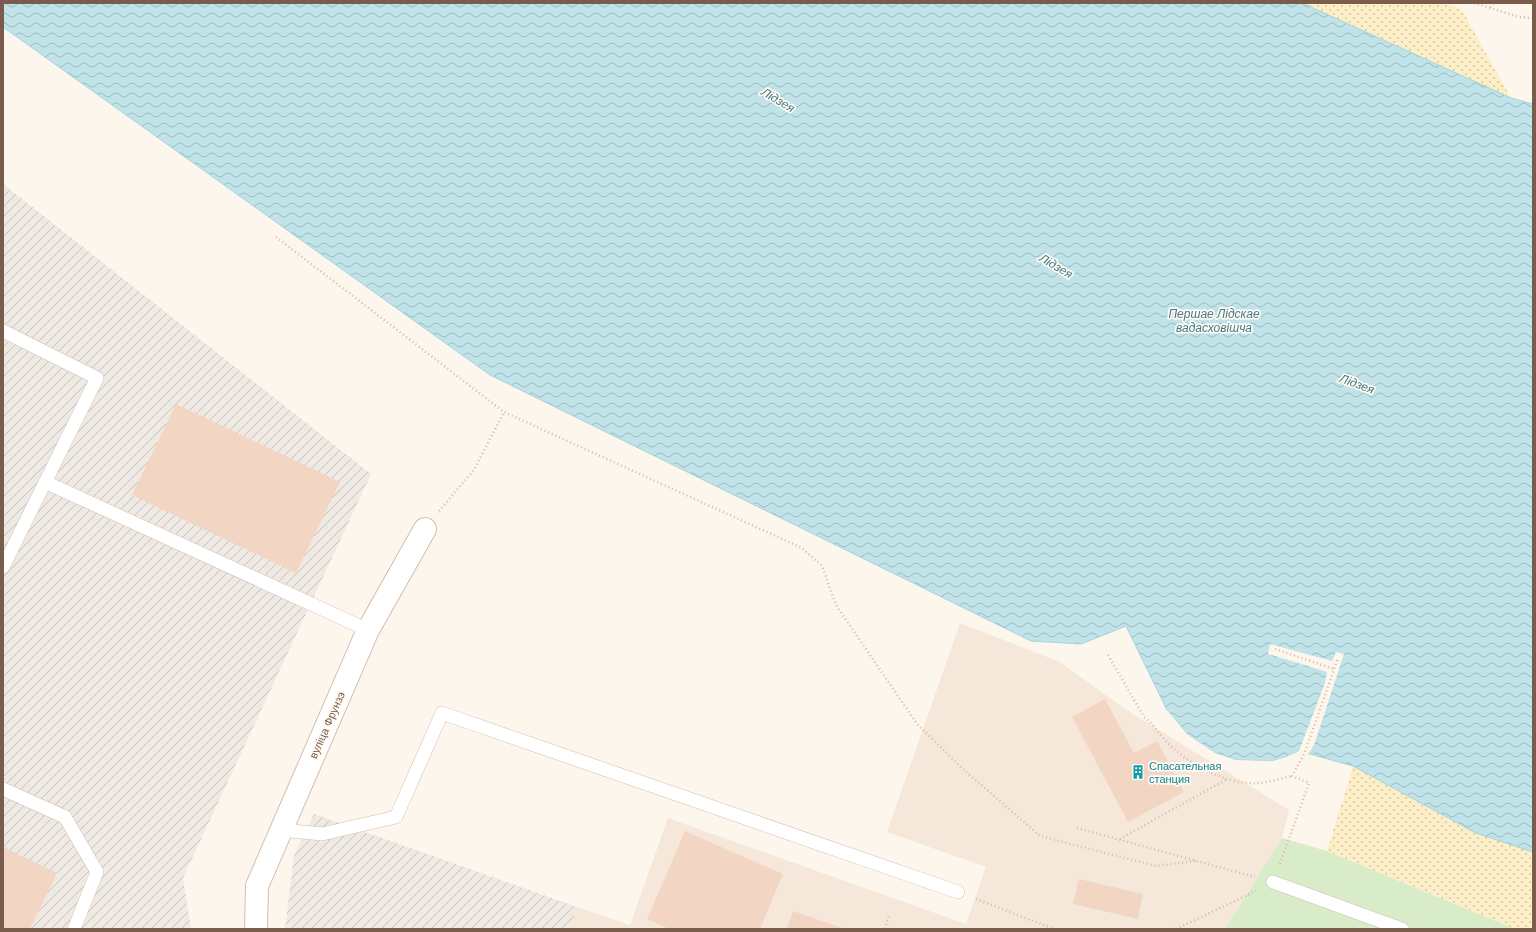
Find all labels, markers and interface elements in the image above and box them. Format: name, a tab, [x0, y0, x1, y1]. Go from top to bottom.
water label: Лідзея	[758, 84, 798, 116]
water label: Лідзея	[1036, 250, 1076, 282]
water label: Першае Лідскае вадасховішча	[1168, 307, 1260, 335]
water label: Лідзея	[1337, 371, 1377, 397]
street label: вуліца Фрунзэ	[307, 689, 347, 760]
place label: Спасательная станция	[1149, 760, 1221, 785]
building icon: Спасательная станция	[1130, 764, 1146, 780]

